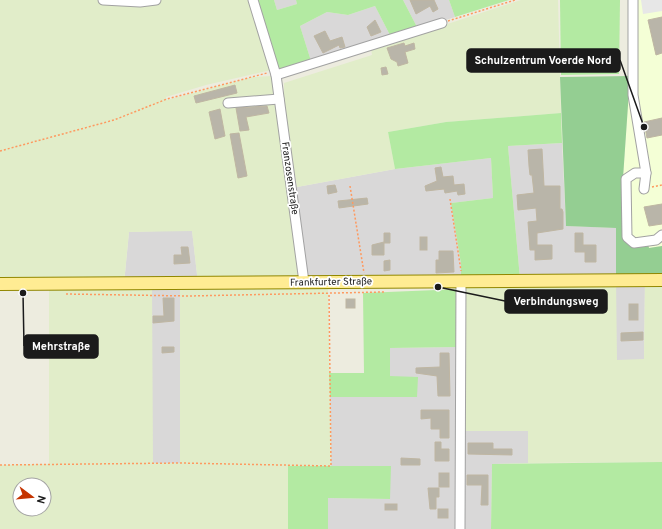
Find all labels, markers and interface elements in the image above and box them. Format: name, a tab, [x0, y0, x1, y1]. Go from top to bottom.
callout: Schulzentrum Voerde Nord	[467, 49, 620, 72]
text: Schulzentrum Voerde Nord	[474, 54, 612, 68]
street label: Franzosenstraße	[278, 141, 301, 216]
street label: Frankfurter Straße	[290, 275, 372, 290]
callout: Verbindungsweg	[505, 290, 607, 313]
text: Verbindungsweg	[513, 295, 599, 309]
callout: Mehrstraße	[24, 335, 98, 358]
text: Mehrstraße	[32, 340, 90, 354]
north arrow	[12, 477, 52, 517]
text: N	[33, 494, 48, 505]

